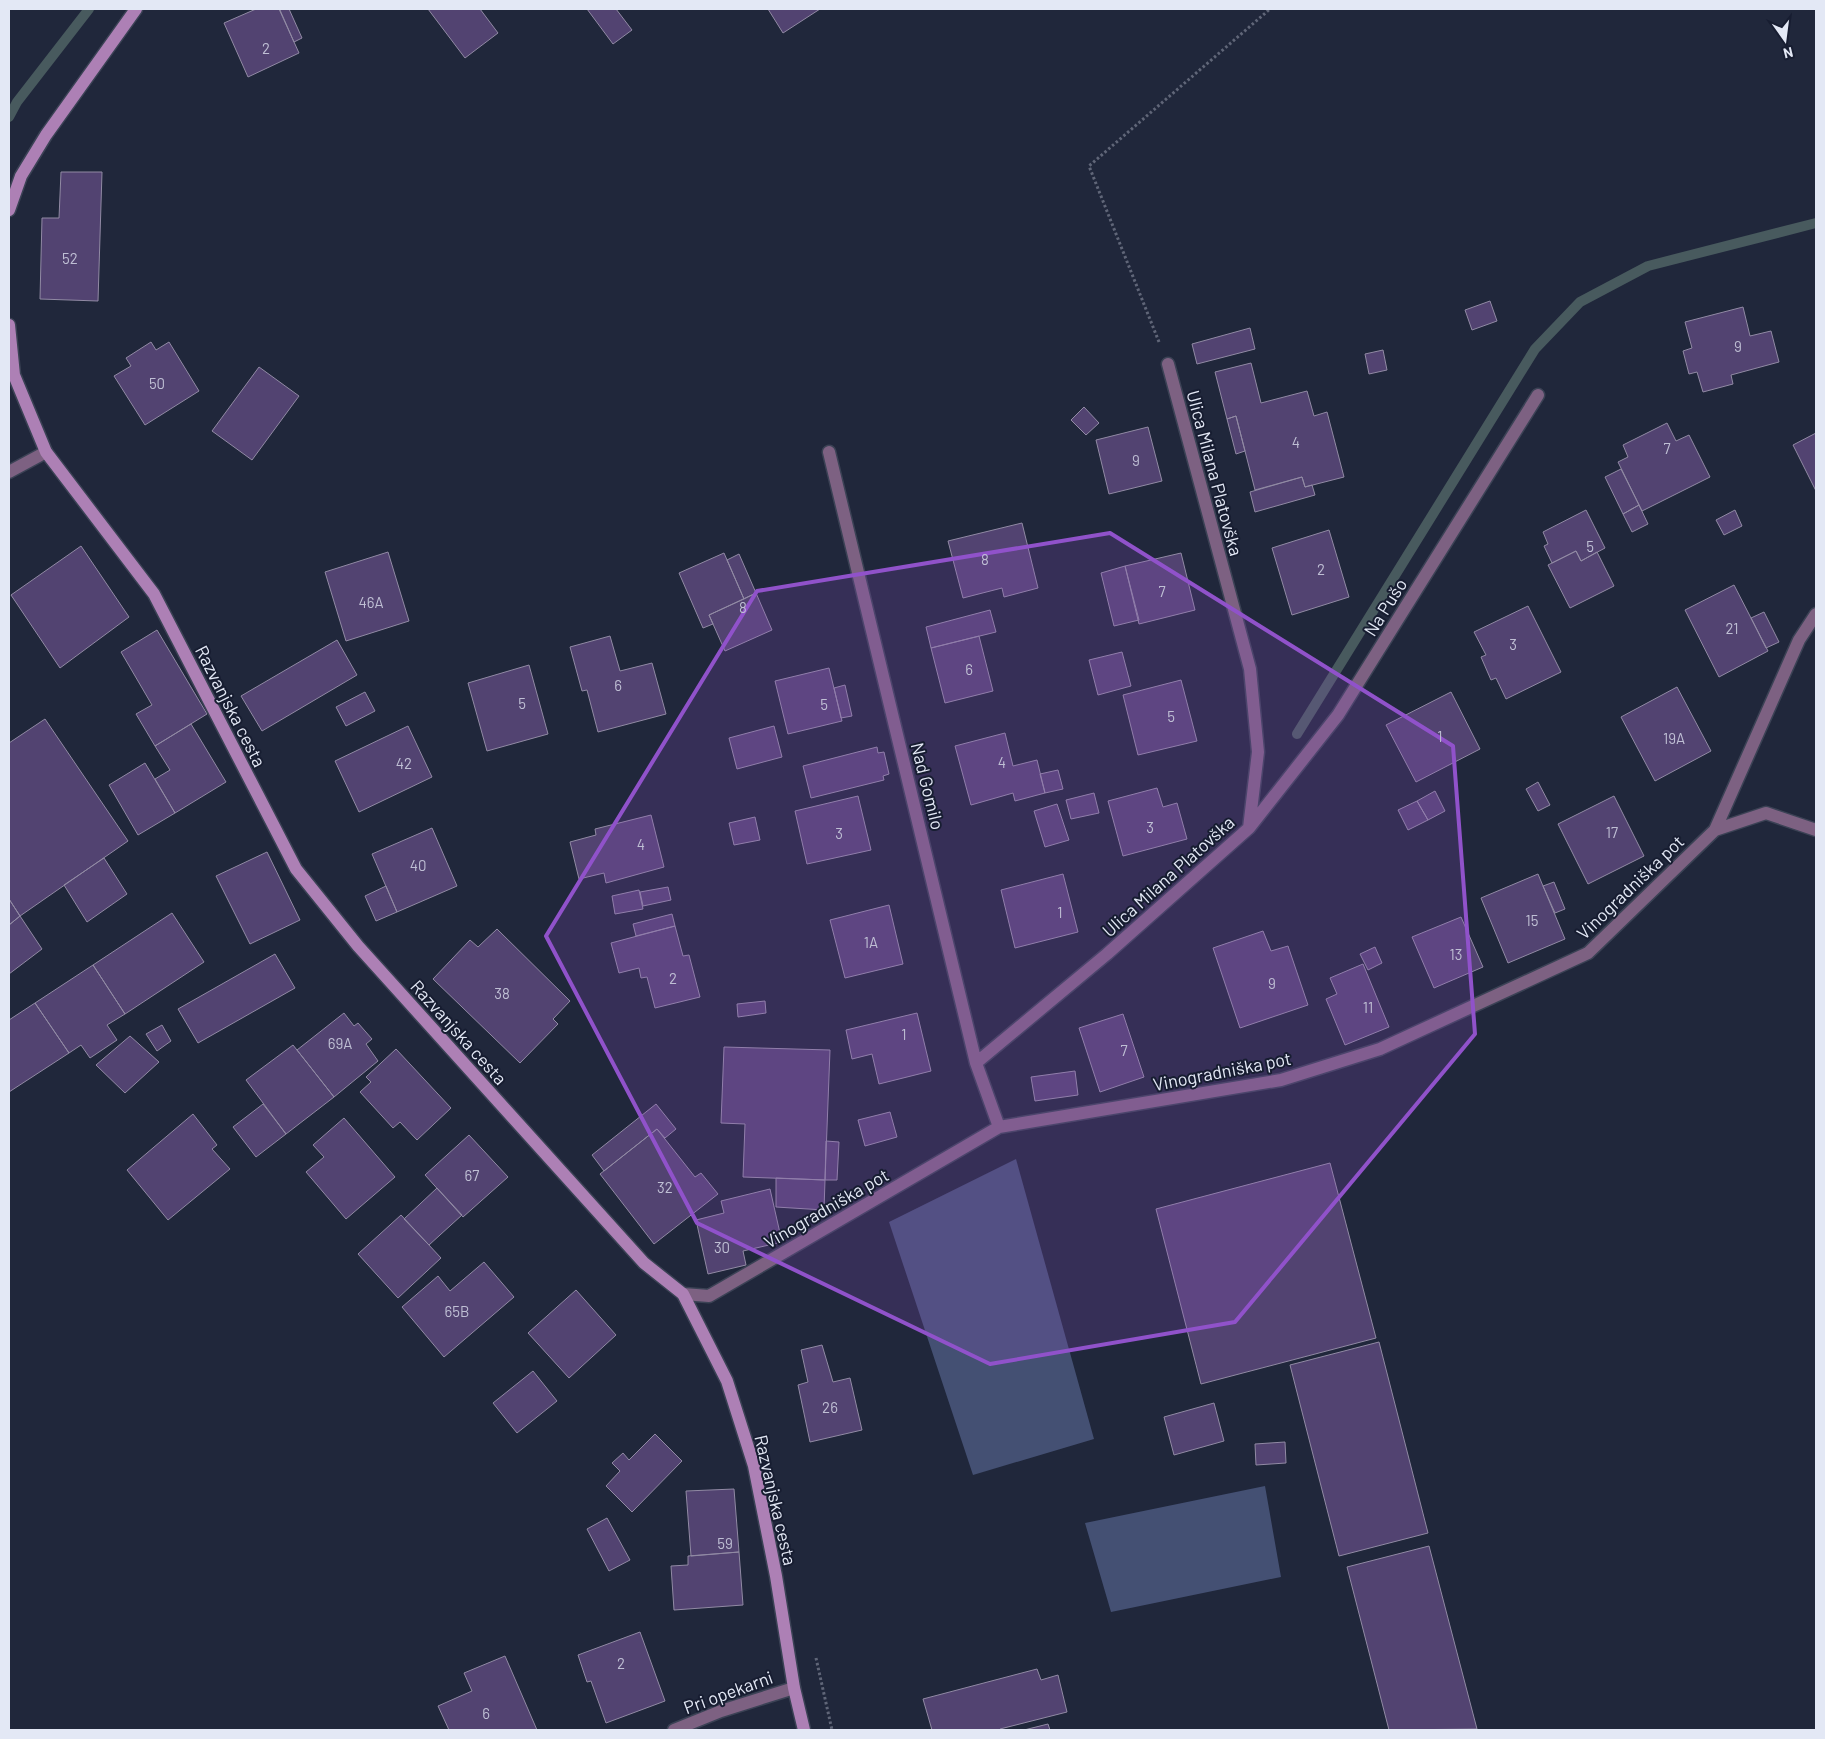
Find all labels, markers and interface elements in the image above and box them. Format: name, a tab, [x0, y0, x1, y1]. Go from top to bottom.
north arrow	[1760, 15, 1810, 65]
house number: 2	[262, 39, 270, 57]
text: N	[1782, 44, 1795, 62]
house number: 52	[62, 249, 78, 267]
house number: 9	[1734, 337, 1742, 355]
house number: 50	[149, 374, 165, 392]
street label: Ulica Milana Platovška	[1182, 388, 1248, 558]
house number: 4	[1292, 433, 1300, 451]
house number: 7	[1663, 439, 1671, 457]
house number: 9	[1132, 451, 1140, 469]
house number: 5	[1586, 537, 1594, 555]
house number: 8	[981, 550, 989, 568]
house number: 2	[1317, 560, 1325, 578]
street label: Na Pušo	[1359, 574, 1411, 640]
house number: 7	[1158, 582, 1166, 600]
house number: 46A	[358, 593, 384, 611]
house number: 8	[739, 598, 747, 616]
house number: 21	[1725, 619, 1739, 637]
house number: 3	[1509, 635, 1517, 653]
street label: Razvanjska cesta	[191, 642, 271, 770]
house number: 6	[965, 660, 973, 678]
house number: 6	[614, 676, 622, 694]
house number: 5	[518, 694, 526, 712]
house number: 5	[820, 695, 828, 713]
house number: 5	[1167, 707, 1175, 725]
house number: 1	[1437, 727, 1443, 745]
house number: 19A	[1663, 729, 1685, 747]
street label: Nad Gomilo	[907, 740, 949, 832]
house number: 4	[998, 753, 1006, 771]
house number: 42	[396, 754, 412, 772]
street label: Ulica Milana Platovška	[1097, 811, 1239, 941]
house number: 3	[1146, 818, 1154, 836]
house number: 17	[1606, 823, 1618, 841]
house number: 3	[835, 824, 843, 842]
street label: Vinogradniška pot	[1572, 830, 1688, 944]
house number: 4	[637, 835, 645, 853]
house number: 40	[410, 856, 426, 874]
house number: 1	[1057, 903, 1063, 921]
house number: 15	[1526, 911, 1538, 929]
house number: 1A	[864, 933, 878, 951]
house number: 13	[1450, 945, 1462, 963]
house number: 2	[669, 969, 677, 987]
house number: 9	[1268, 974, 1276, 992]
street label: Razvanjska cesta	[406, 975, 512, 1089]
house number: 38	[494, 984, 510, 1002]
house number: 11	[1363, 998, 1373, 1016]
house number: 1	[901, 1025, 907, 1043]
house number: 69A	[328, 1034, 352, 1052]
house number: 7	[1120, 1041, 1128, 1059]
street label: Vinogradniška pot	[1151, 1047, 1293, 1095]
street label: Vinogradniška pot	[760, 1163, 892, 1253]
house number: 67	[465, 1166, 479, 1184]
house number: 32	[657, 1178, 673, 1196]
house number: 30	[714, 1238, 730, 1256]
house number: 65B	[445, 1302, 469, 1320]
house number: 26	[822, 1398, 838, 1416]
street label: Razvanjska cesta	[750, 1433, 802, 1567]
house number: 59	[717, 1534, 733, 1552]
house number: 2	[617, 1654, 625, 1672]
street label: Pri opekarni	[680, 1666, 776, 1718]
house number: 6	[482, 1704, 490, 1722]

